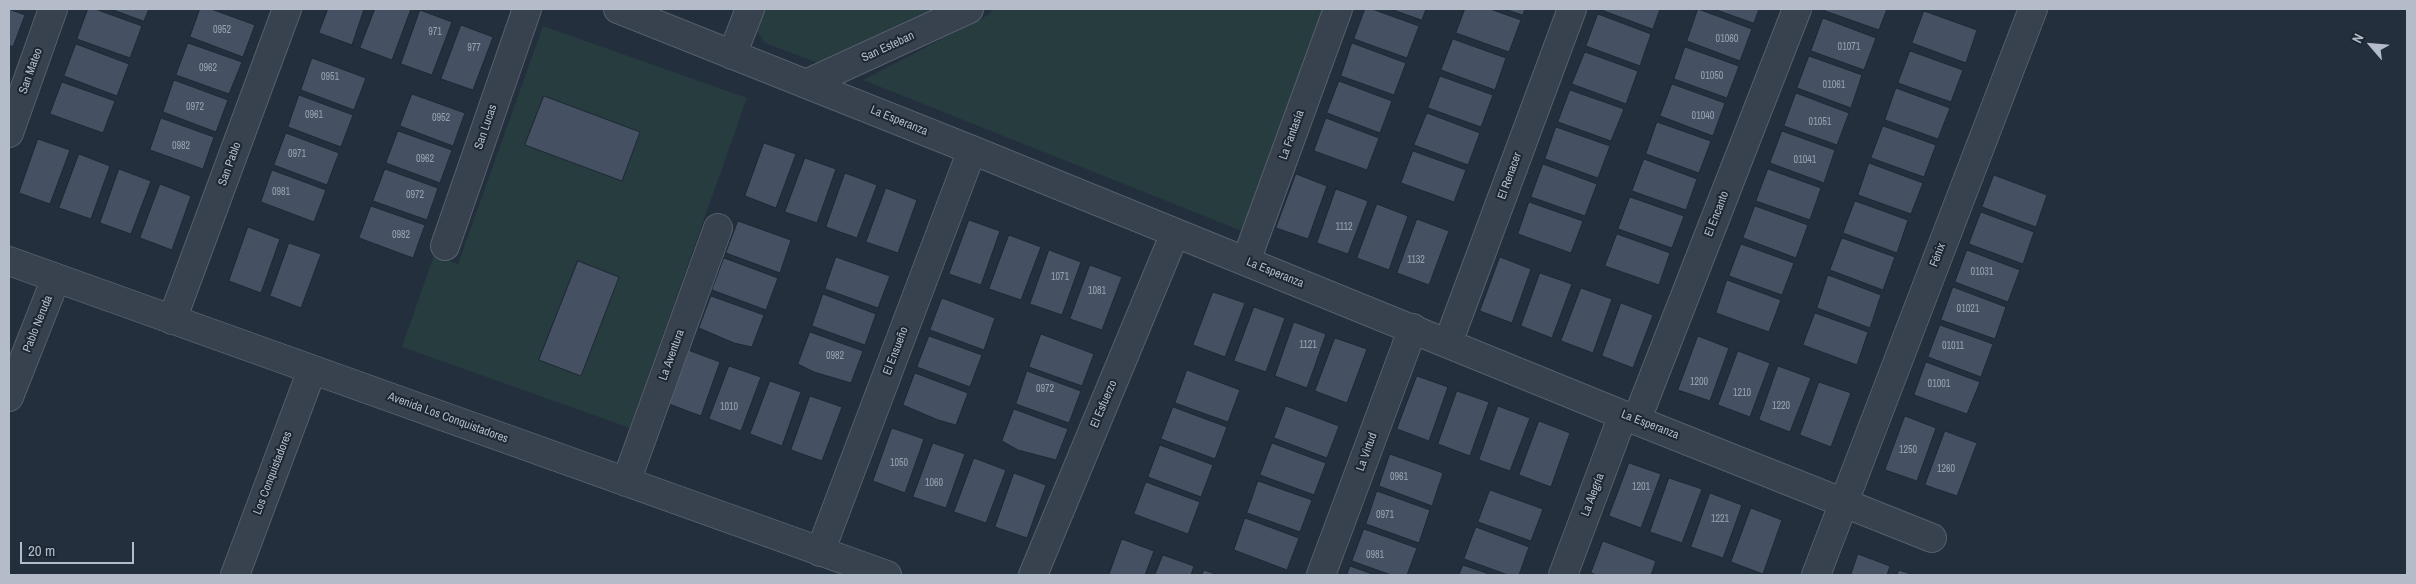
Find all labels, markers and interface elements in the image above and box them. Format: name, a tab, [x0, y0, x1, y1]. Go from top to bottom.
north arrow	[2346, 20, 2396, 70]
house number: 0952	[213, 24, 231, 36]
house number: 971	[428, 26, 442, 38]
street label: San Esteban	[859, 29, 917, 65]
text: N	[2348, 30, 2368, 46]
house number: 01060	[1716, 33, 1738, 45]
house number: 01071	[1838, 41, 1860, 53]
house number: 977	[467, 42, 481, 54]
street label: San Mateo	[16, 46, 46, 96]
house number: 0962	[199, 62, 217, 74]
house number: 01050	[1701, 70, 1723, 82]
house number: 0951	[321, 71, 339, 83]
house number: 01061	[1823, 79, 1845, 91]
house number: 0972	[186, 101, 204, 113]
street label: San Lucas	[472, 103, 500, 151]
street label: La Esperanza	[868, 103, 930, 139]
street label: La Fantasía	[1276, 108, 1308, 162]
house number: 0961	[305, 109, 323, 121]
house number: 01040	[1692, 110, 1714, 122]
house number: 0952	[432, 112, 450, 124]
house number: 01051	[1809, 116, 1831, 128]
house number: 0982	[172, 140, 190, 152]
street label: San Pablo	[215, 140, 245, 188]
house number: 0971	[288, 148, 306, 160]
street label: El Renacer	[1495, 151, 1525, 201]
house number: 0962	[416, 153, 434, 165]
house number: 01041	[1794, 154, 1816, 166]
house number: 0981	[272, 186, 290, 198]
house number: 0972	[406, 189, 424, 201]
street label: El Encanto	[1702, 189, 1732, 239]
house number: 1112	[1335, 221, 1353, 233]
house number: 0982	[392, 229, 410, 241]
street label: Fénix	[1927, 241, 1949, 269]
house number: 1132	[1407, 254, 1425, 266]
street label: La Esperanza	[1244, 255, 1306, 291]
house number: 01031	[1971, 266, 1993, 278]
house number: 1071	[1051, 271, 1069, 283]
house number: 1081	[1088, 285, 1106, 297]
street label: Pablo Neruda	[20, 293, 56, 355]
house number: 01021	[1957, 303, 1979, 315]
street label: El Ensueño	[880, 325, 912, 377]
street label: La Aventura	[656, 328, 688, 382]
house number: 1121	[1299, 339, 1317, 351]
house number: 01011	[1942, 340, 1964, 352]
house number: 0982	[826, 350, 844, 362]
house number: 1200	[1690, 376, 1708, 388]
street label: El Esfuerzo	[1088, 378, 1120, 430]
house number: 01001	[1928, 378, 1950, 390]
house number: 0972	[1036, 383, 1054, 395]
house number: 1210	[1733, 387, 1751, 399]
street label: Avenida Los Conquistadores	[386, 390, 510, 446]
house number: 1220	[1772, 400, 1790, 412]
house number: 1010	[720, 401, 738, 413]
street label: La Esperanza	[1619, 407, 1681, 443]
street label: Los Conquistadores	[250, 429, 296, 517]
street label: La Virtud	[1353, 431, 1381, 473]
house number: 1250	[1899, 444, 1917, 456]
house number: 1050	[890, 457, 908, 469]
house number: 1260	[1937, 463, 1955, 475]
house number: 0961	[1390, 471, 1408, 483]
street label: La Alegría	[1578, 471, 1608, 519]
house number: 1060	[925, 477, 943, 489]
house number: 1201	[1632, 481, 1650, 493]
house number: 0971	[1376, 509, 1394, 521]
house number: 1221	[1711, 513, 1729, 525]
scale bar	[22, 532, 136, 564]
text: 20 m	[28, 540, 55, 561]
house number: 0981	[1366, 549, 1384, 561]

